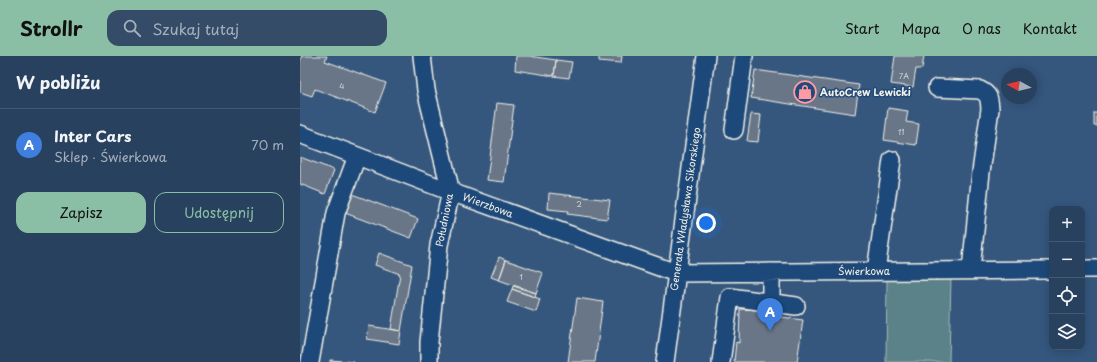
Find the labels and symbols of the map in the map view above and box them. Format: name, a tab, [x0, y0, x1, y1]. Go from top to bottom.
north arrow	[1001, 68, 1037, 104]
house number: 7A	[899, 70, 909, 82]
shop icon: AutoCrew Lewicki	[792, 79, 818, 105]
house number: 4	[339, 80, 345, 92]
place label: AutoCrew Lewicki	[820, 84, 911, 99]
street label: Generała Władysława Sikorskiego	[666, 126, 704, 292]
house number: 11	[898, 126, 904, 138]
street label: Wierzbowa	[461, 188, 516, 221]
street label: Południowa	[431, 191, 456, 248]
house number: 2	[576, 198, 582, 210]
your location	[696, 213, 716, 233]
street label: Świerkowa	[838, 263, 891, 278]
house number: 1	[519, 271, 523, 283]
pin: A	[757, 298, 783, 331]

